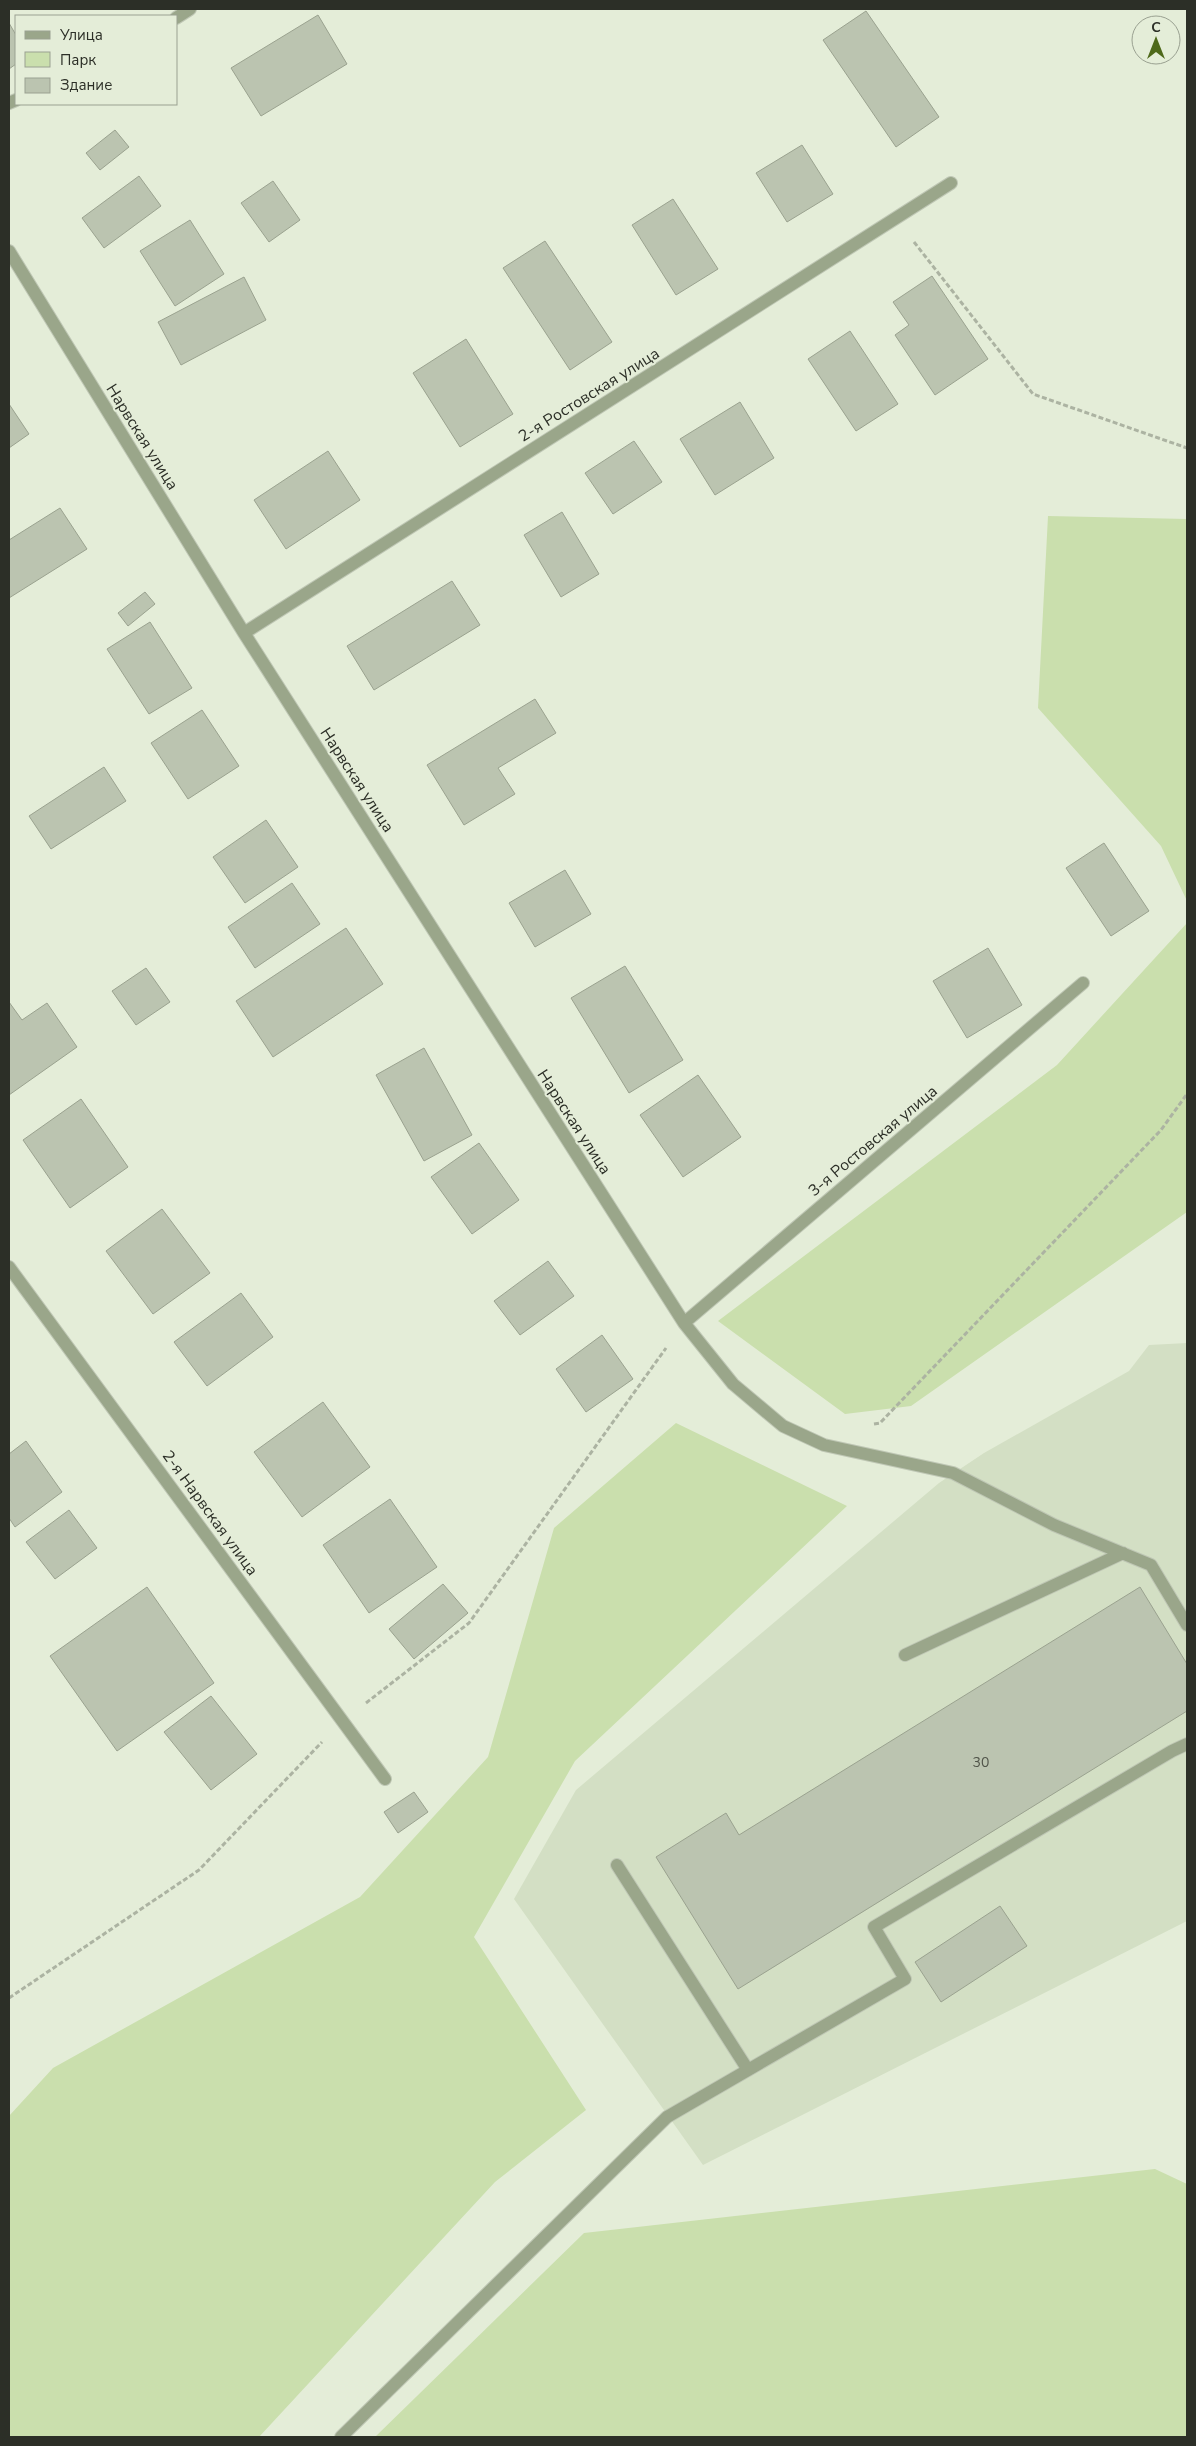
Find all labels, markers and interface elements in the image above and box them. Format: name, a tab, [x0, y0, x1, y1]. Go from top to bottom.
legend	[15, 15, 178, 105]
north arrow	[1131, 15, 1181, 65]
text: С	[1151, 18, 1161, 37]
text: Улица	[59, 25, 103, 45]
text: Парк	[60, 50, 96, 70]
text: Здание	[60, 75, 112, 95]
street label: 2-я Ростовская улица	[514, 343, 664, 447]
street label: Нарвская улица	[101, 380, 183, 494]
street label: Нарвская улица	[315, 723, 399, 837]
street label: Нарвская улица	[532, 1065, 616, 1179]
street label: 3-я Ростовская улица	[804, 1080, 942, 1202]
street label: 2-я Нарвская улица	[157, 1446, 263, 1580]
house number: 30	[973, 1753, 989, 1772]

